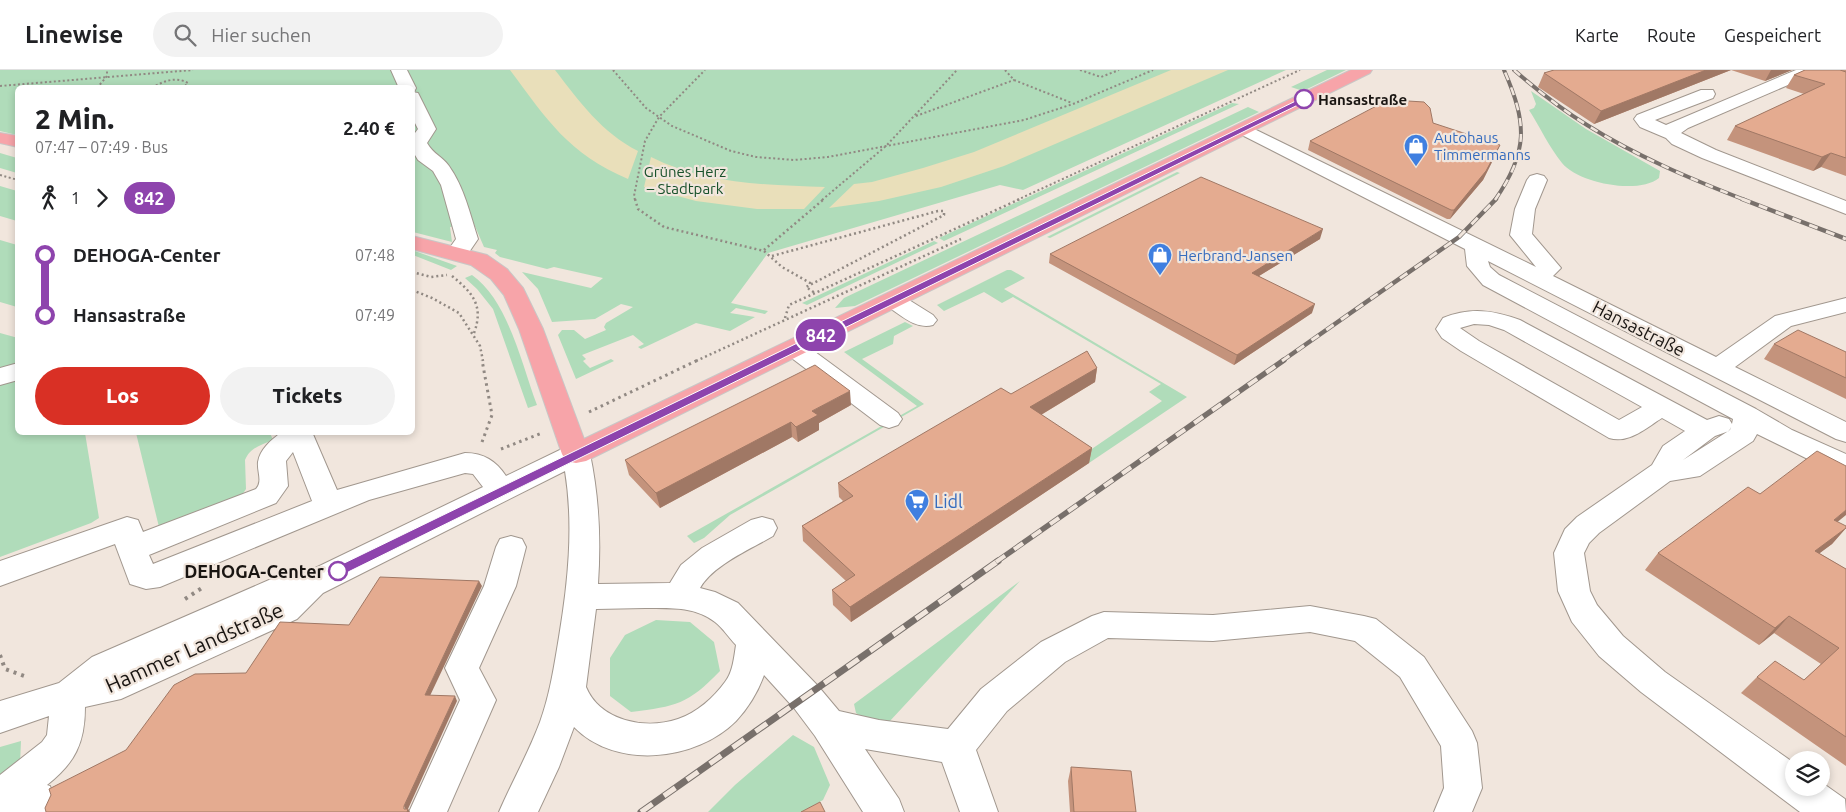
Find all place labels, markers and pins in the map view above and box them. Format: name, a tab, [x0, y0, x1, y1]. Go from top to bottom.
marker: Hansastraße	[1294, 89, 1314, 109]
place label: Hansastraße	[1318, 91, 1407, 108]
place label: Autohaus Timmermanns	[1434, 129, 1530, 163]
shop icon: Autohaus Timmermanns	[1403, 133, 1429, 167]
shop icon: Herbrand-Jansen	[1147, 242, 1173, 276]
place label: Herbrand-Jansen	[1178, 247, 1293, 264]
supermarket icon: Lidl	[904, 488, 930, 522]
place label: Lidl	[934, 491, 963, 511]
place label: DEHOGA-Center	[184, 561, 325, 581]
marker: DEHOGA-Center	[328, 561, 348, 581]

